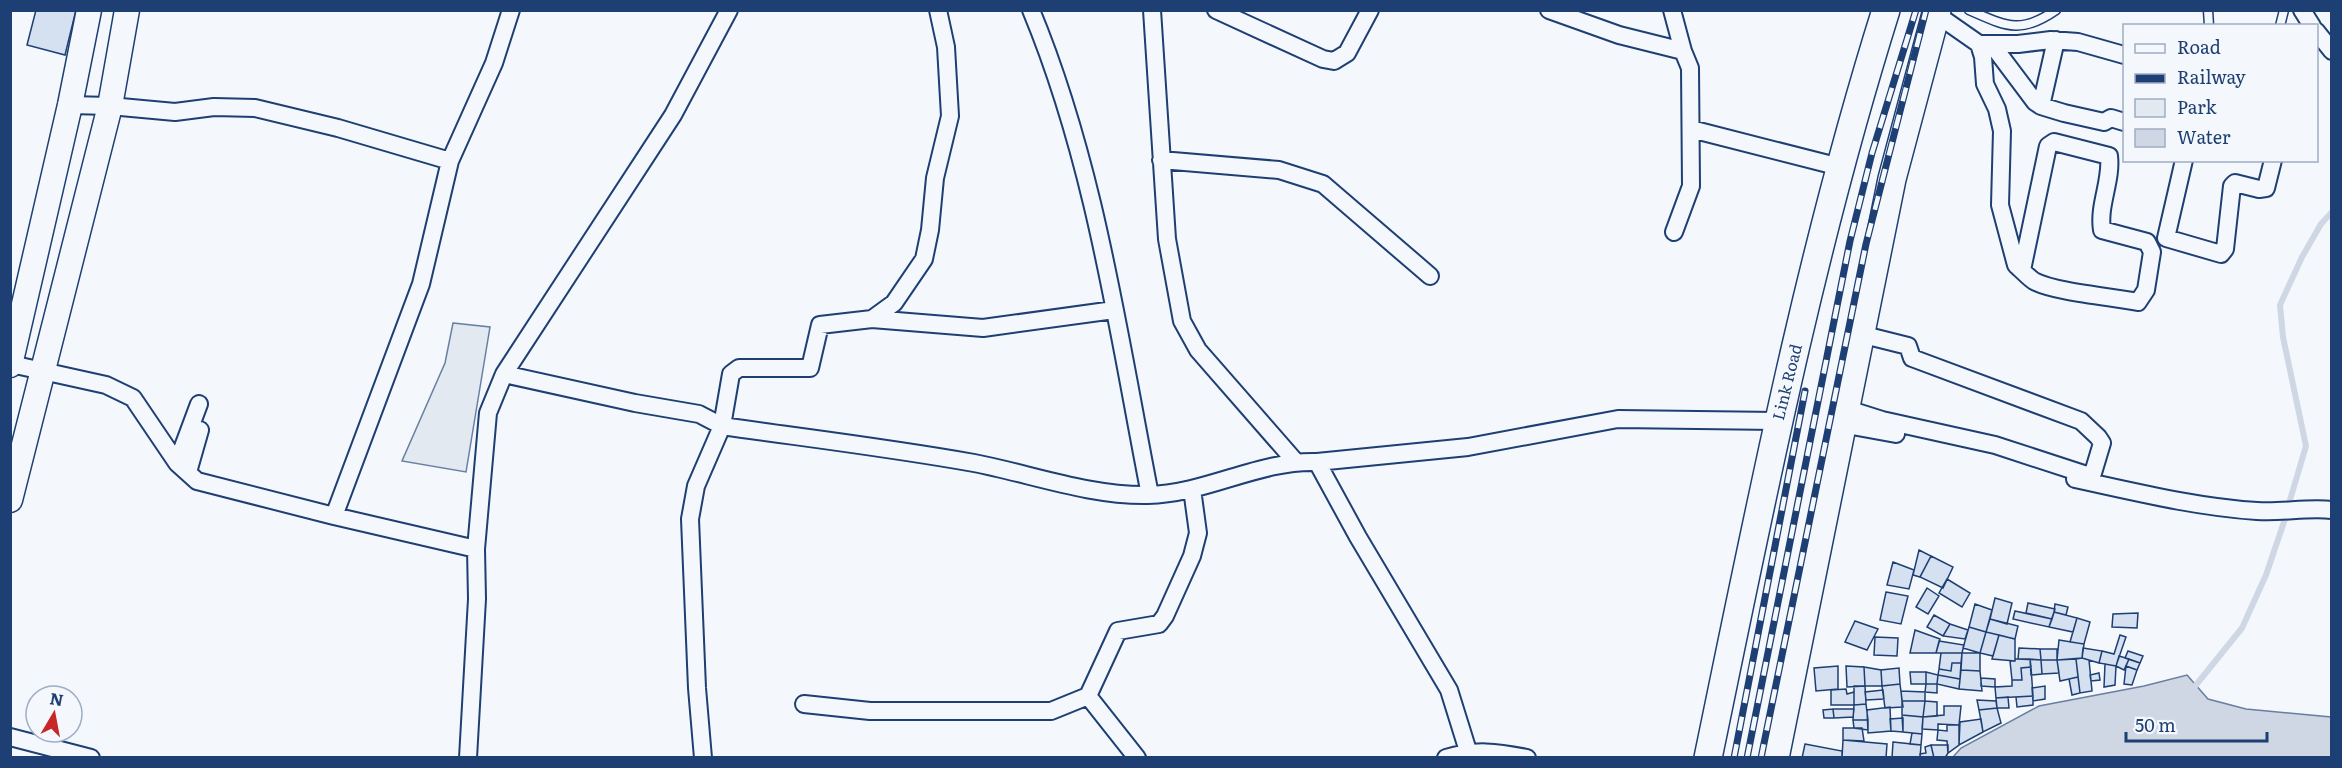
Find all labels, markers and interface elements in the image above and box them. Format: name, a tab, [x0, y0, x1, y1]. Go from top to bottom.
legend	[2123, 24, 2318, 162]
text: Road	[2177, 33, 2221, 60]
text: Railway	[2177, 63, 2246, 90]
text: Park	[2177, 93, 2218, 120]
text: Water	[2177, 123, 2231, 150]
street label: Link Road	[1765, 341, 1807, 422]
north arrow	[24, 684, 84, 744]
text: N	[48, 685, 65, 711]
scale bar	[2126, 705, 2267, 743]
text: 50 m	[2135, 711, 2176, 738]

